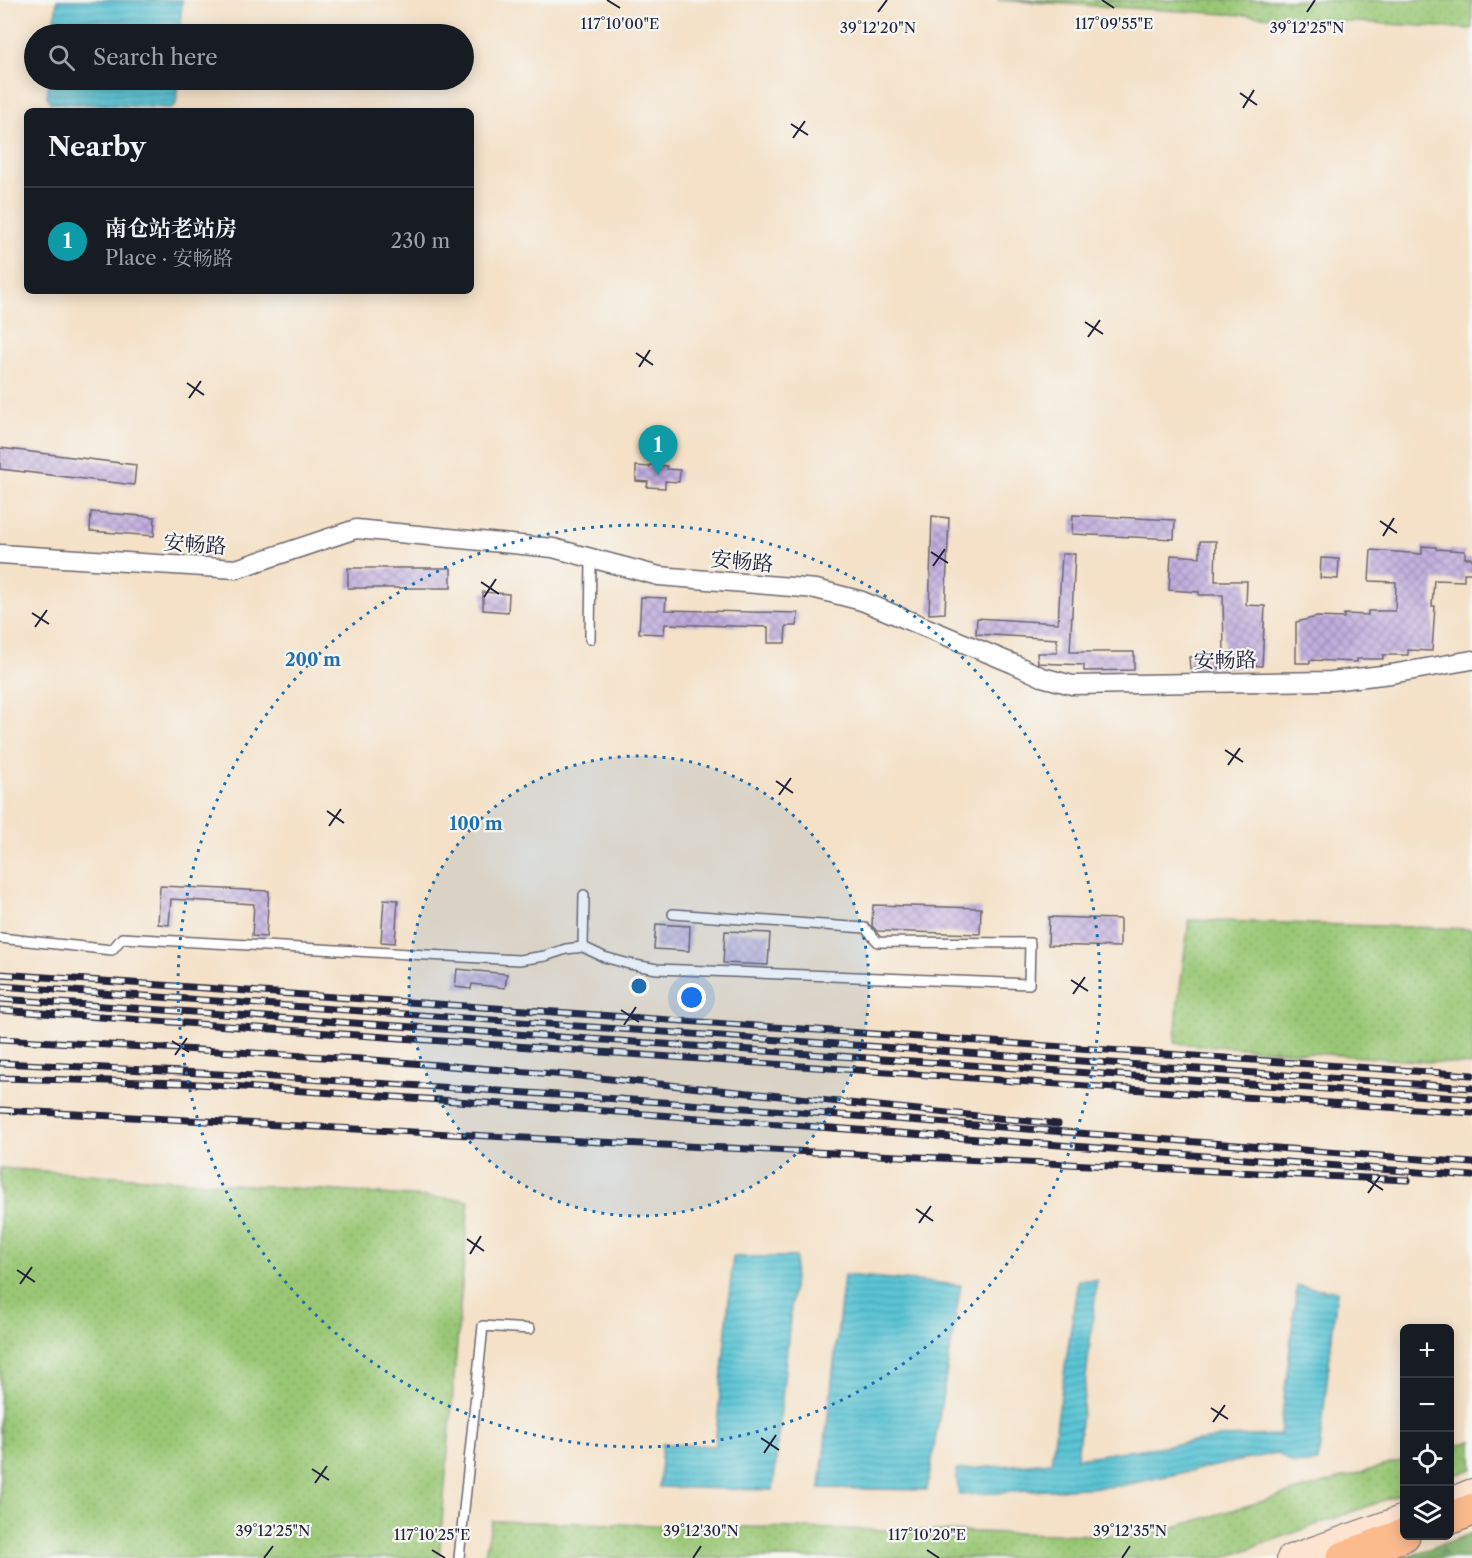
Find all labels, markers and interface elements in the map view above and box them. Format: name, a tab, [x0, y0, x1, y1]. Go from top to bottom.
text: 117°10'00"E	[581, 14, 659, 33]
text: 117°09'55"E	[1075, 14, 1153, 33]
text: 39°12'20"N	[840, 18, 916, 37]
text: 39°12'25"N	[1270, 18, 1344, 37]
search box	[24, 24, 474, 90]
icon: search	[45, 41, 78, 74]
text: Search here	[93, 44, 218, 71]
text: Nearby	[48, 131, 146, 163]
text: 南仓站老站房	[105, 215, 237, 242]
text: 1	[63, 229, 72, 253]
text: 230 m	[391, 229, 450, 253]
text: Place · 安畅路	[105, 246, 233, 270]
pin: 1	[638, 426, 678, 475]
street label: 安畅路	[163, 529, 227, 559]
street label: 安畅路	[710, 546, 774, 576]
street label: 安畅路	[1193, 647, 1257, 673]
text: 200 m	[285, 649, 341, 671]
text: 100 m	[449, 813, 503, 835]
centre of rings	[629, 976, 649, 996]
your location	[677, 983, 706, 1012]
map controls	[1400, 1324, 1454, 1540]
button: +	[1400, 1324, 1454, 1378]
button: −	[1400, 1378, 1454, 1432]
button: locate	[1400, 1432, 1454, 1486]
button: layers	[1400, 1486, 1454, 1540]
text: 39°12'25"N	[236, 1521, 310, 1540]
text: 39°12'30"N	[663, 1521, 739, 1540]
text: 39°12'35"N	[1093, 1521, 1167, 1540]
text: 117°10'25"E	[394, 1525, 470, 1544]
text: 117°10'20"E	[888, 1525, 966, 1544]

